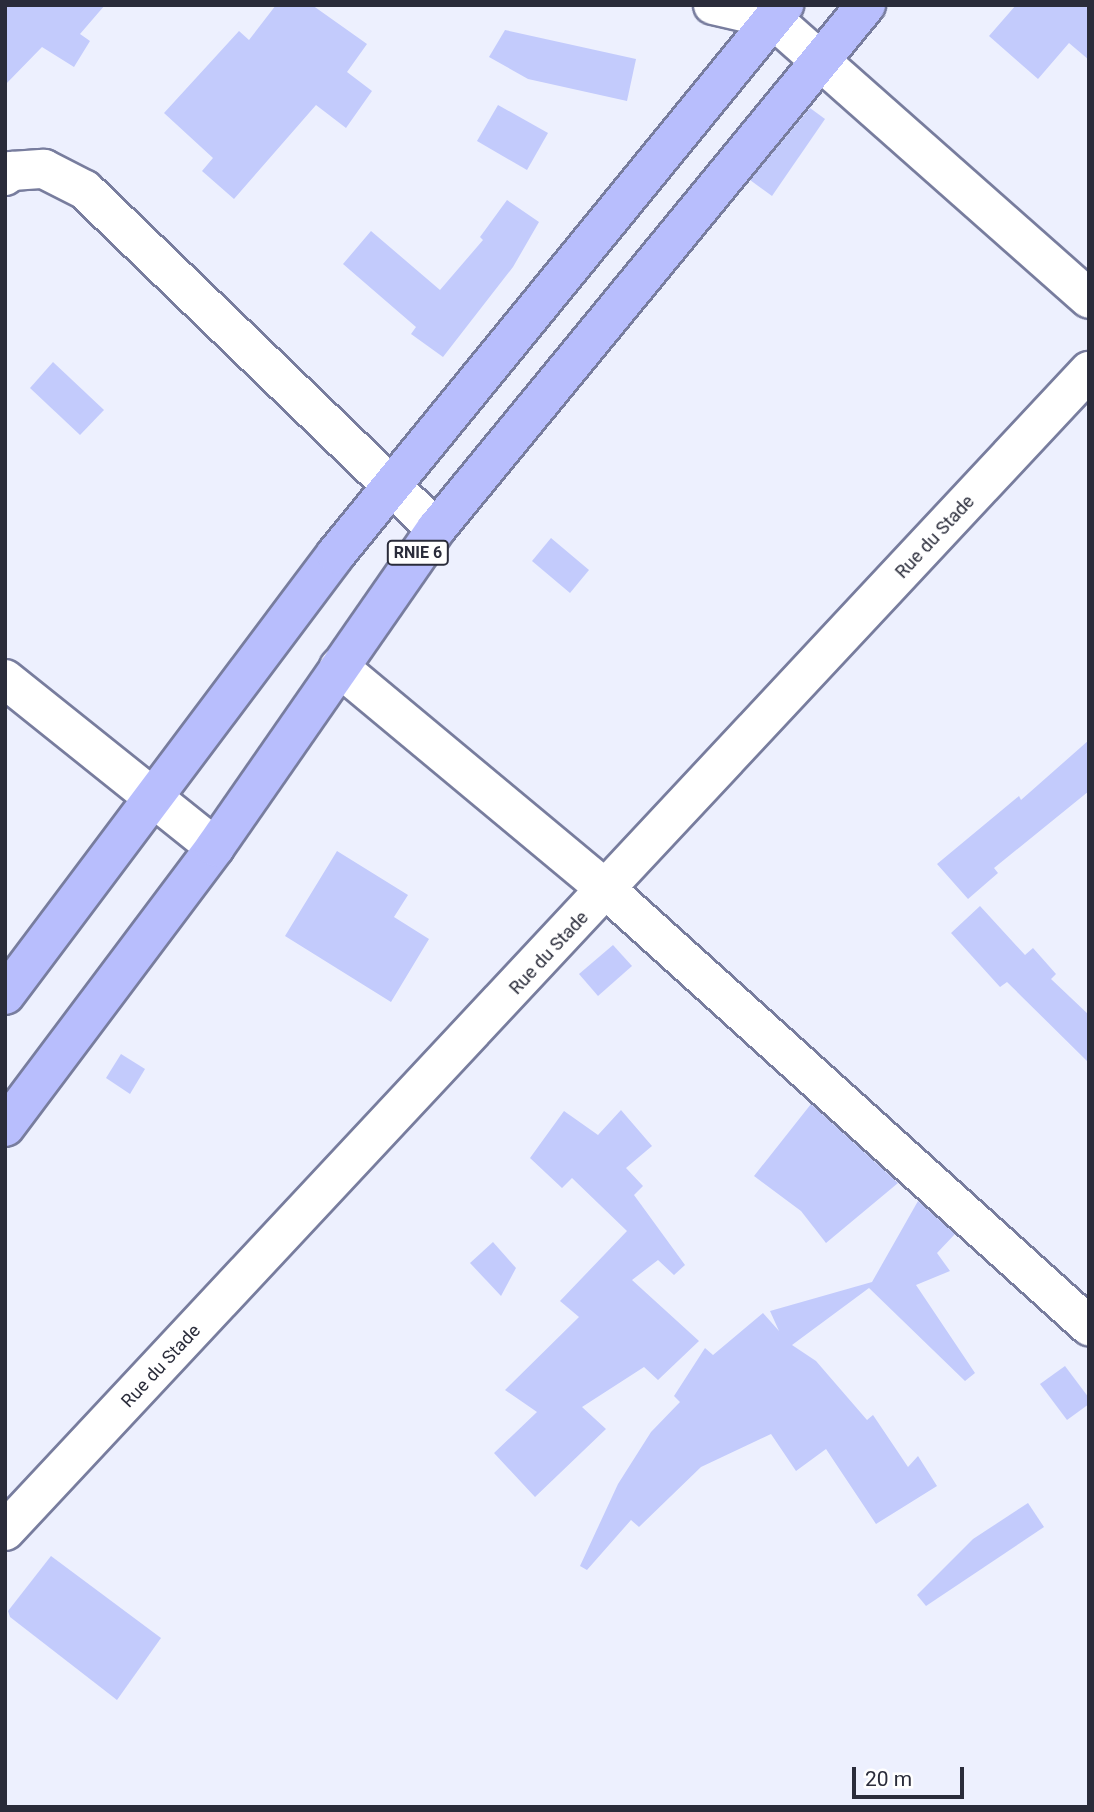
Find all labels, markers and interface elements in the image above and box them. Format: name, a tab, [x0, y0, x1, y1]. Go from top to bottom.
street label: Rue du Stade	[891, 491, 979, 583]
road number: RNIE 6	[386, 540, 450, 566]
street label: Rue du Stade	[505, 907, 593, 999]
street label: Rue du Stade	[117, 1320, 205, 1412]
scale bar	[856, 1752, 968, 1796]
text: 20 m	[865, 1767, 912, 1791]

